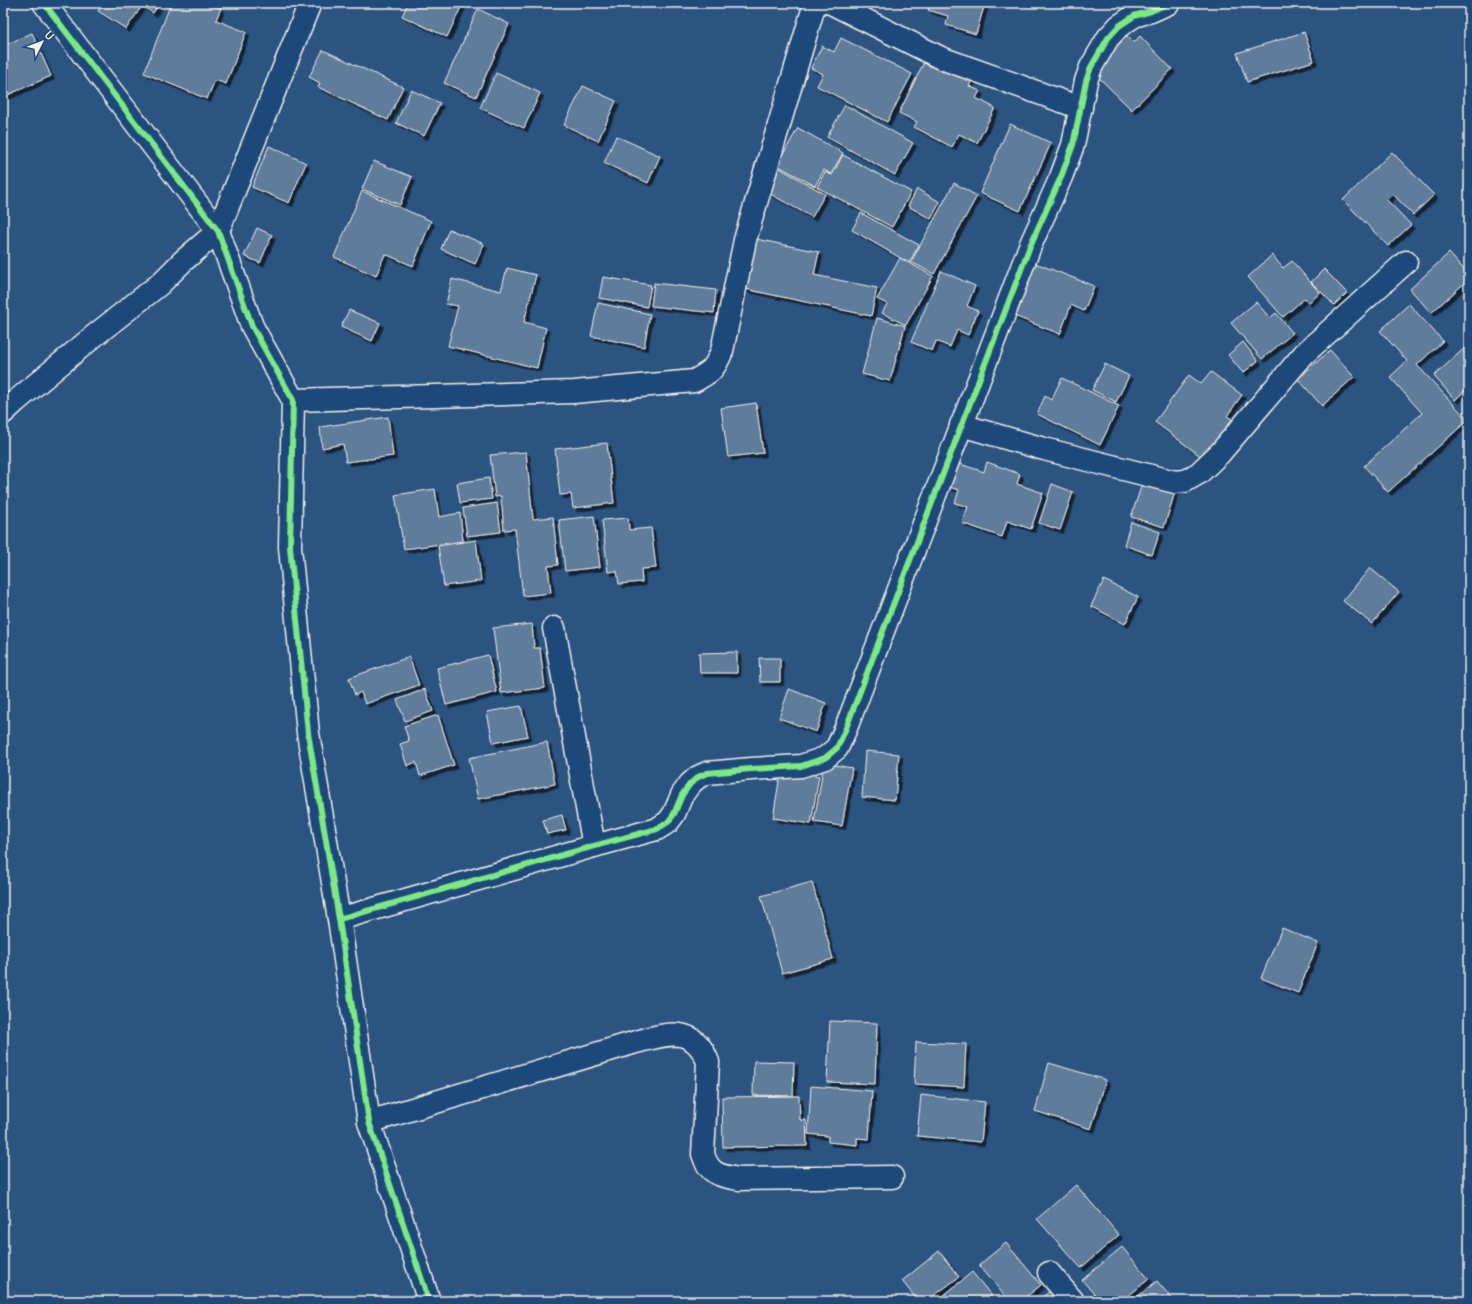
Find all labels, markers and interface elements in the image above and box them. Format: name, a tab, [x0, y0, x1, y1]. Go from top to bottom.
north arrow	[22, 22, 62, 62]
text: U	[42, 28, 57, 43]

